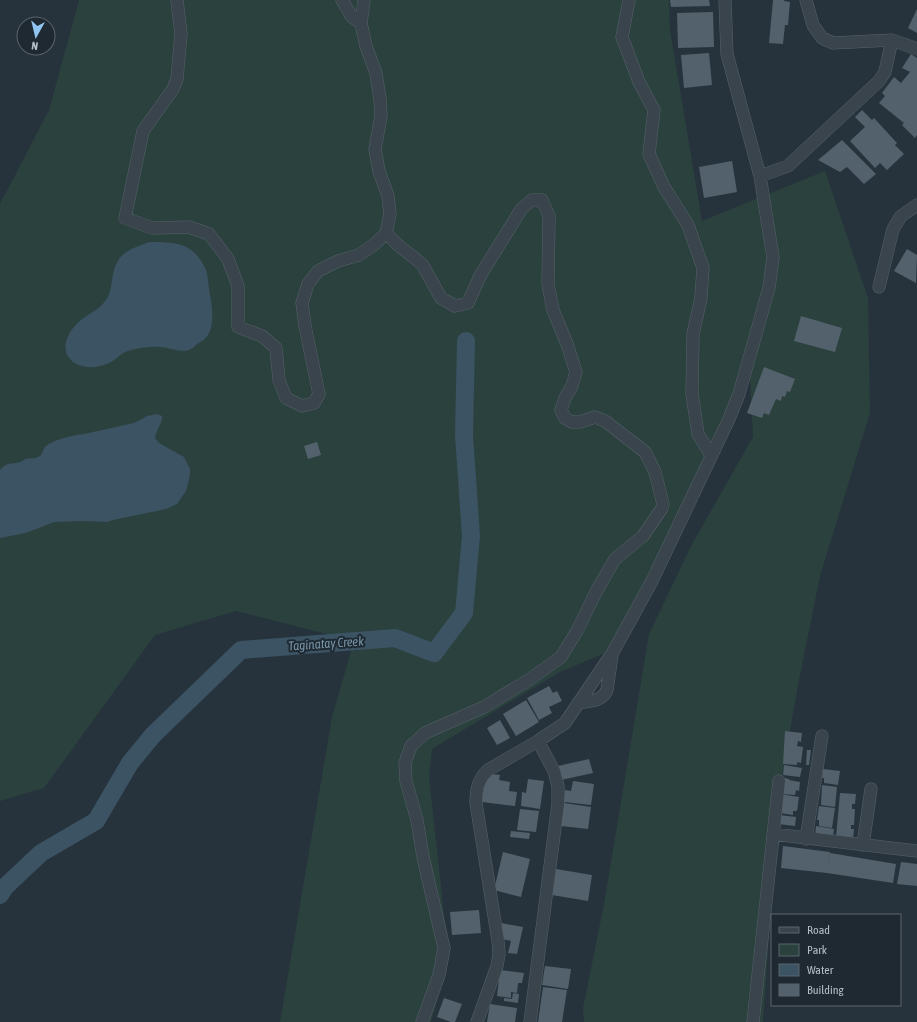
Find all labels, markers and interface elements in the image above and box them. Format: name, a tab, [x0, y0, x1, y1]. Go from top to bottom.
north arrow	[16, 16, 56, 56]
text: N	[31, 40, 39, 52]
water label: Taginatay Creek	[288, 633, 365, 654]
legend	[771, 914, 901, 1006]
text: Road	[807, 923, 830, 937]
text: Park	[807, 943, 828, 957]
text: Water	[807, 963, 834, 977]
text: Building	[807, 983, 845, 997]

